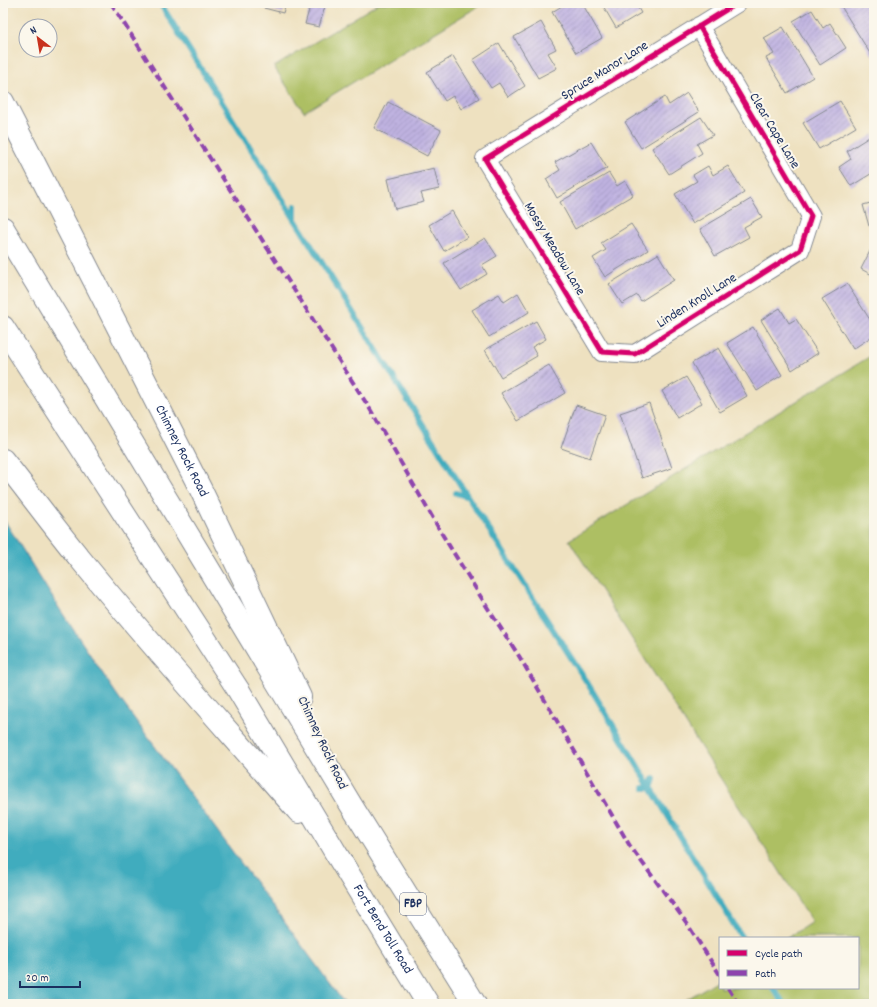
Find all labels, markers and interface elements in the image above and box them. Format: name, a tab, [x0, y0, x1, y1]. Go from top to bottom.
north arrow	[18, 18, 58, 58]
text: N	[27, 23, 41, 39]
street label: Spruce Manor Lane	[557, 36, 653, 106]
street label: Clear Cape Lane	[743, 89, 805, 173]
street label: Mossy Meadow Lane	[518, 198, 590, 300]
street label: Linden Knoll Lane	[653, 268, 741, 334]
street label: Chimney Rock Road	[149, 402, 213, 501]
street label: Chimney Rock Road	[292, 693, 352, 793]
street label: Fort Bend Toll Road	[347, 881, 417, 978]
road number: FBP	[400, 893, 426, 915]
legend	[719, 937, 859, 989]
text: Cycle path	[755, 946, 803, 963]
scale bar	[20, 963, 80, 989]
text: Path	[755, 966, 776, 983]
text: 20 m	[26, 970, 49, 987]

